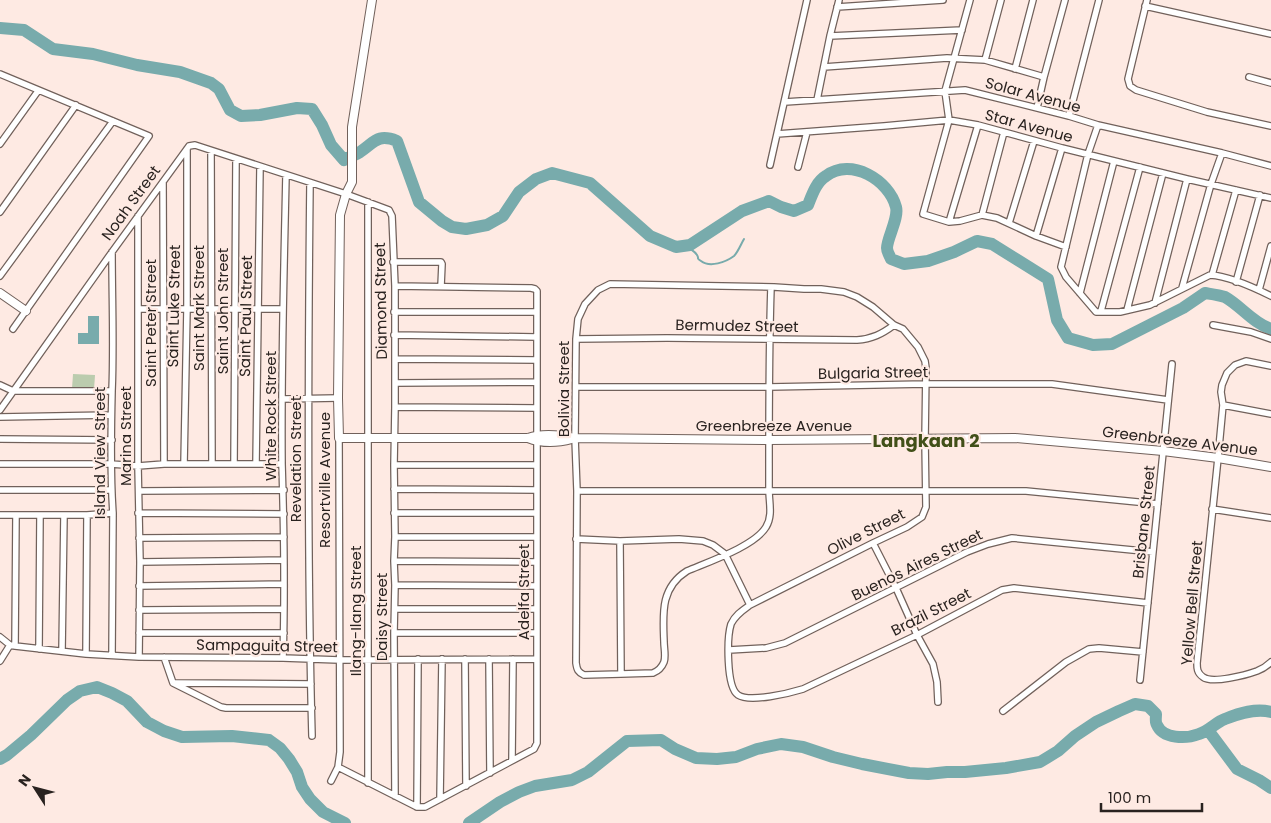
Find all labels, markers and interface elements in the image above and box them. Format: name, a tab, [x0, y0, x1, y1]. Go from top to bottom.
street label: Solar Avenue	[983, 72, 1083, 117]
street label: Star Avenue	[983, 104, 1075, 147]
street label: Noah Street	[96, 161, 165, 244]
street label: Diamond Street	[369, 242, 392, 360]
street label: Saint Luke Street	[162, 244, 185, 368]
street label: Saint Mark Street	[188, 245, 209, 371]
street label: Saint John Street	[212, 248, 233, 374]
street label: Saint Paul Street	[234, 255, 257, 377]
street label: Saint Peter Street	[140, 259, 161, 387]
street label: Bermudez Street	[675, 314, 799, 337]
street label: Bolivia Street	[553, 341, 574, 437]
street label: White Rock Street	[260, 351, 281, 481]
street label: Bulgaria Street	[818, 361, 928, 384]
street label: Marina Street	[115, 386, 136, 486]
street label: Island View Street	[89, 387, 110, 519]
street label: Revelation Street	[285, 396, 306, 522]
street label: Resortville Avenue	[314, 412, 335, 548]
street label: Greenbreeze Avenue	[696, 415, 852, 436]
street label: Greenbreeze Avenue	[1101, 421, 1259, 460]
district label: Langkaan 2	[873, 428, 979, 453]
street label: Brisbane Street	[1127, 464, 1160, 579]
street label: Olive Street	[823, 503, 908, 560]
street label: Buenos Aires Street	[848, 524, 986, 605]
street label: Yellow Bell Street	[1176, 540, 1207, 666]
street label: Adelfa Street	[513, 544, 534, 640]
street label: Ilang-Ilang Street	[345, 546, 366, 676]
street label: Daisy Street	[371, 573, 392, 661]
street label: Brazil Street	[887, 582, 974, 641]
street label: Sampaguita Street	[196, 634, 338, 657]
north arrow	[10, 763, 60, 813]
text: N	[13, 770, 36, 790]
scale bar	[1101, 780, 1202, 812]
text: 100 m	[1108, 787, 1151, 808]

